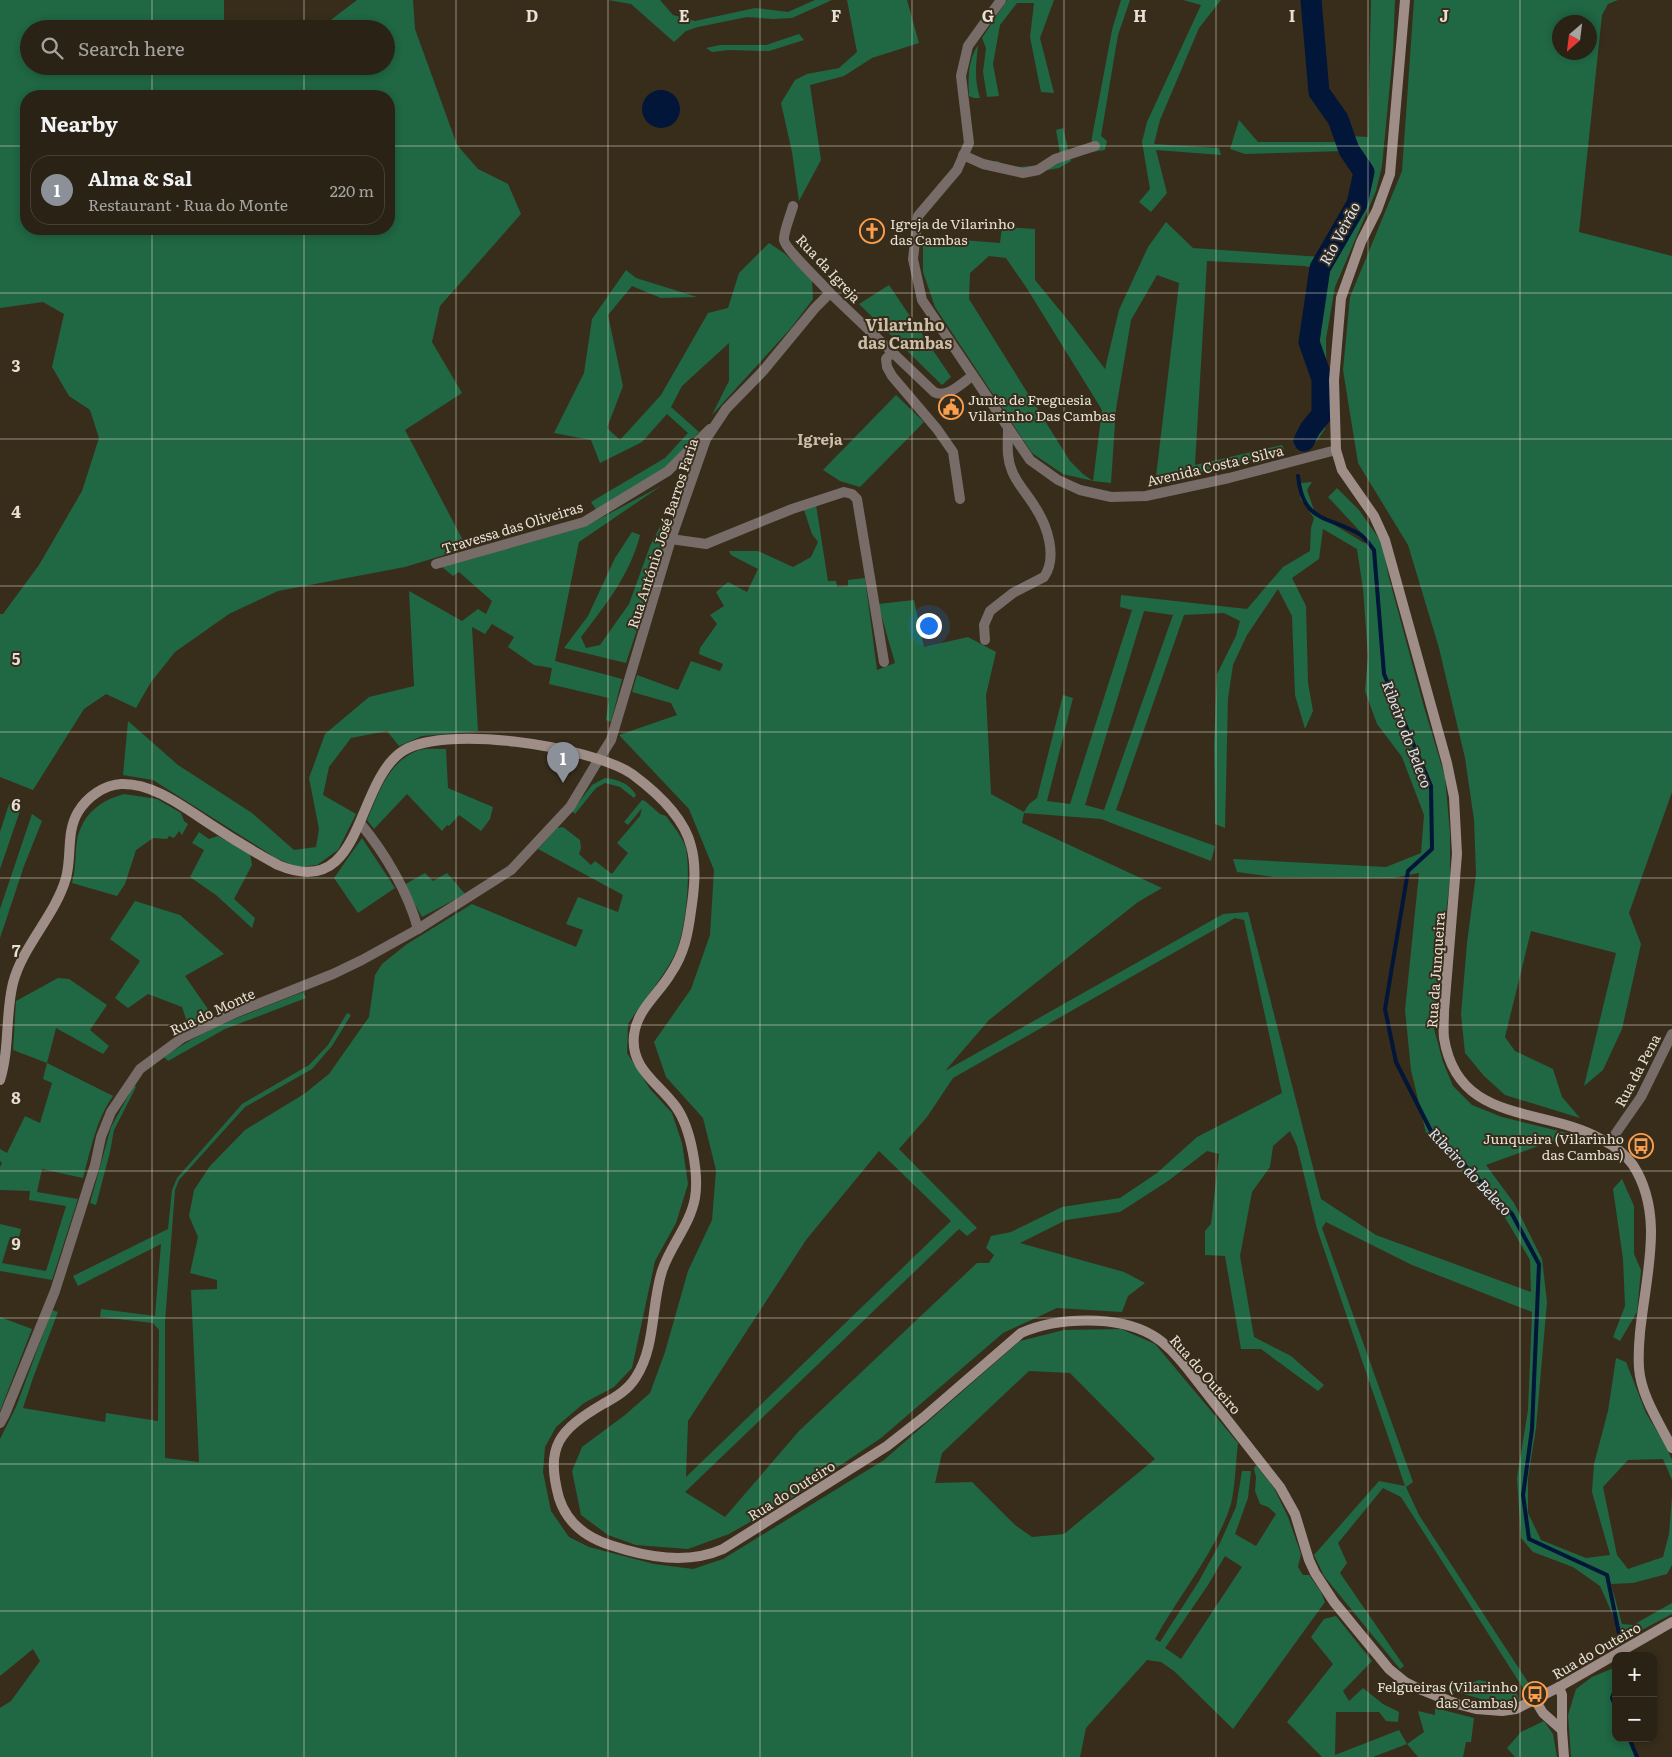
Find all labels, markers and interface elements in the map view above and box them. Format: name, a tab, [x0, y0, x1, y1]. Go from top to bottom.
text: D	[526, 3, 538, 27]
text: E	[679, 3, 690, 27]
text: F	[831, 3, 841, 27]
text: G	[982, 3, 994, 27]
text: H	[1133, 3, 1147, 27]
text: I	[1289, 3, 1295, 27]
text: J	[1439, 3, 1449, 27]
north arrow	[1552, 15, 1597, 60]
search box	[20, 20, 395, 75]
icon: search	[38, 34, 66, 62]
text: Search here	[78, 34, 185, 62]
text: Nearby	[40, 107, 118, 138]
text: Alma & Sal	[88, 164, 192, 192]
text: 1	[54, 178, 60, 202]
text: 220 m	[330, 178, 374, 202]
text: Restaurant · Rua do Monte	[88, 192, 288, 216]
water label: Rio Veirão	[1313, 197, 1365, 269]
place label: Igreja de Vilarinho das Cambas	[890, 213, 1015, 249]
church icon: Igreja de Vilarinho das Cambas	[859, 218, 885, 244]
street label: Rua da Igreja	[792, 230, 866, 307]
district label: Vilarinho das Cambas	[858, 312, 952, 354]
text: 3	[12, 353, 21, 377]
place label: Junta de Freguesia Vilarinho Das Cambas	[968, 389, 1115, 425]
public building icon: Junta de Freguesia Vilarinho Das Cambas	[938, 394, 964, 420]
district label: Igreja	[797, 427, 843, 450]
street label: Rua António José Barros Faria	[622, 435, 702, 631]
street label: Avenida Costa e Silva	[1145, 439, 1286, 490]
street label: Travessa das Oliveiras	[439, 496, 585, 558]
text: 4	[11, 499, 21, 523]
your location	[916, 613, 942, 639]
text: 5	[12, 646, 21, 670]
water label: Ribeiro do Beleco	[1377, 677, 1439, 791]
pin: 1	[547, 742, 579, 783]
text: 6	[11, 792, 21, 816]
street label: Rua da Junqueira	[1421, 911, 1449, 1029]
text: 7	[12, 938, 21, 962]
street label: Rua do Monte	[166, 983, 258, 1039]
street label: Rua da Pena	[1609, 1030, 1665, 1110]
text: 8	[11, 1085, 21, 1109]
water label: Ribeiro do Beleco	[1424, 1122, 1518, 1220]
place label: Junqueira (Vilarinho das Cambas)	[1483, 1128, 1624, 1164]
bus stop icon: Junqueira (Vilarinho das Cambas)	[1628, 1133, 1654, 1159]
text: 9	[11, 1231, 21, 1255]
street label: Rua do Outeiro	[1166, 1330, 1246, 1418]
street label: Rua do Outeiro	[744, 1455, 838, 1525]
street label: Rua do Outeiro	[1548, 1616, 1644, 1684]
map controls	[1612, 1652, 1657, 1742]
button: +	[1612, 1652, 1657, 1697]
place label: Felgueiras (Vilarinho das Cambas)	[1377, 1676, 1518, 1712]
bus stop icon: Felgueiras (Vilarinho das Cambas)	[1522, 1681, 1548, 1707]
button: −	[1612, 1697, 1657, 1742]

